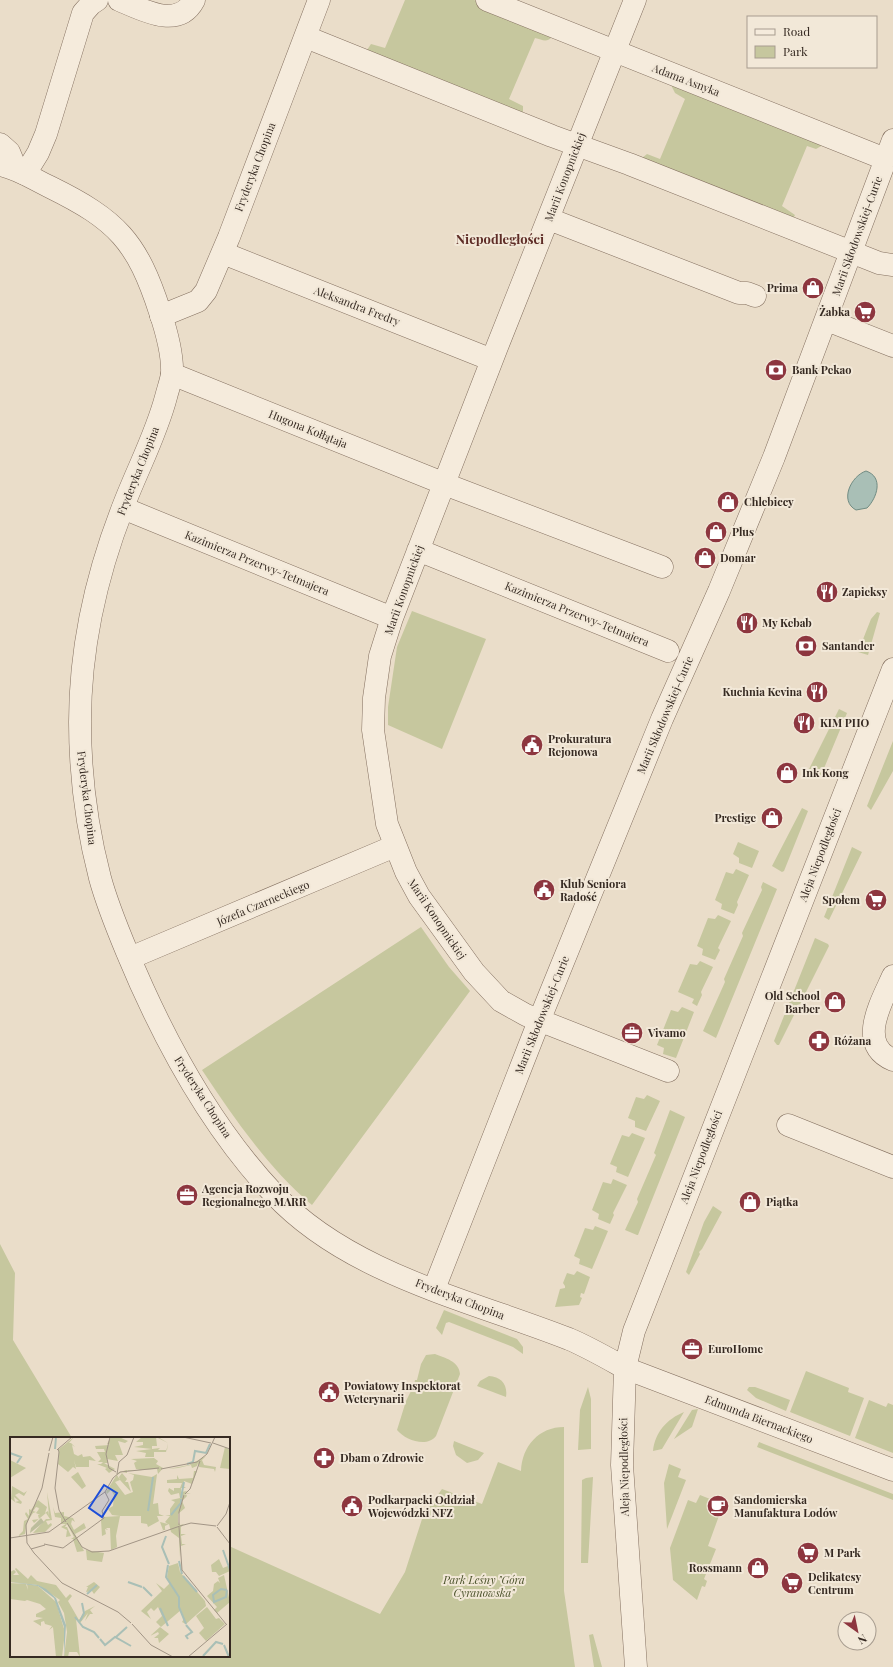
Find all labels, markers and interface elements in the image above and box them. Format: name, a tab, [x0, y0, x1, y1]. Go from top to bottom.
legend	[747, 16, 877, 68]
text: Road	[783, 23, 810, 39]
text: Park	[783, 43, 808, 59]
street label: Adama Asnyka	[649, 59, 723, 99]
street label: Fryderyka Chopina	[231, 120, 279, 214]
street label: Marii Konopnickiej	[541, 130, 588, 223]
street label: Marii Skłodowskiej-Curie	[828, 173, 885, 298]
district label: Niepodległości	[456, 230, 544, 247]
shop icon: Prima	[800, 275, 826, 301]
place label: Prima	[767, 280, 798, 295]
street label: Aleksandra Fredry	[311, 282, 403, 329]
supermarket icon: Żabka	[852, 299, 878, 325]
place label: Żabka	[819, 304, 850, 319]
bank icon: Bank Pekao	[763, 357, 789, 383]
place label: Bank Pekao	[792, 362, 852, 377]
street label: Hugona Kołłątaja	[267, 406, 350, 451]
street label: Fryderyka Chopina	[113, 424, 162, 517]
shop icon: Chlebiccy	[715, 489, 741, 515]
place label: Chlebiccy	[744, 494, 794, 509]
shop icon: Plus	[703, 519, 729, 545]
place label: Plus	[732, 524, 754, 539]
street label: Kazimierza Przerwy-Tetmajera	[183, 527, 332, 599]
street label: Marii Konopnickiej	[380, 543, 427, 637]
shop icon: Domar	[692, 545, 718, 571]
place label: Domar	[720, 550, 756, 565]
street label: Kazimierza Przerwy-Tetmajera	[503, 578, 652, 650]
restaurant icon: Zapieksy	[814, 579, 840, 605]
place label: Zapieksy	[842, 584, 887, 599]
restaurant icon: My Kebab	[734, 610, 760, 636]
place label: My Kebab	[762, 615, 812, 630]
bank icon: Santander	[793, 633, 819, 659]
place label: Santander	[822, 638, 875, 653]
street label: Marii Skłodowskiej-Curie	[633, 653, 696, 776]
restaurant icon: Kuchnia Kevina	[804, 679, 830, 705]
place label: Kuchnia Kevina	[722, 684, 802, 699]
restaurant icon: KIM PHO	[791, 710, 817, 736]
place label: KIM PHO	[820, 715, 869, 730]
place label: Prokuratura Rejonowa	[548, 731, 612, 759]
public building icon: Prokuratura Rejonowa	[519, 732, 545, 758]
street label: Fryderyka Chopina	[74, 750, 101, 846]
shop icon: Ink Kong	[774, 760, 800, 786]
place label: Ink Kong	[802, 765, 849, 780]
shop icon: Prestige	[759, 805, 785, 831]
street label: Aleja Niepodległości	[794, 806, 844, 905]
place label: Prestige	[715, 810, 756, 825]
street label: Marii Konopnickiej	[405, 875, 470, 962]
street label: Józefa Czarneckiego	[213, 876, 311, 929]
place label: Klub Seniora Radość	[560, 876, 626, 904]
public building icon: Klub Seniora Radość	[531, 877, 557, 903]
supermarket icon: Społem	[863, 887, 889, 913]
place label: Społem	[822, 892, 860, 907]
street label: Marii Skłodowskiej-Curie	[511, 953, 572, 1076]
place label: Old School Barber	[765, 988, 821, 1016]
shop icon: Old School Barber	[822, 989, 848, 1015]
office icon: Vivamo	[619, 1020, 645, 1046]
place label: Vivamo	[647, 1025, 686, 1040]
pharmacy icon: Różana	[806, 1028, 832, 1054]
place label: Różana	[834, 1033, 871, 1048]
street label: Fryderyka Chopina	[171, 1053, 236, 1141]
street label: Aleja Niepodległości	[675, 1108, 725, 1207]
place label: Agencja Rozwoju Regionalnego MARR	[201, 1181, 307, 1209]
office icon: Agencja Rozwoju Regionalnego MARR	[174, 1182, 200, 1208]
shop icon: Piątka	[737, 1189, 763, 1215]
place label: Piątka	[766, 1194, 798, 1209]
street label: Fryderyka Chopina	[413, 1275, 507, 1323]
office icon: EuroHome	[679, 1336, 705, 1362]
place label: EuroHome	[708, 1341, 763, 1356]
place label: Powiatowy Inspektorat Weterynarii	[343, 1378, 461, 1406]
public building icon: Powiatowy Inspektorat Weterynarii	[316, 1379, 342, 1405]
street label: Edmunda Biernackiego	[703, 1391, 815, 1446]
street label: Aleja Niepodległości	[615, 1418, 632, 1518]
inset map	[10, 1437, 230, 1657]
pharmacy icon: Dbam o Zdrowie	[311, 1445, 337, 1471]
place label: Dbam o Zdrowie	[340, 1450, 424, 1465]
place label: Podkarpacki Oddział Wojewódzki NFZ	[367, 1492, 475, 1520]
place label: Sandomierska Manufaktura Lodów	[734, 1492, 838, 1520]
public building icon: Podkarpacki Oddział Wojewódzki NFZ	[339, 1493, 365, 1519]
cafe icon: Sandomierska Manufaktura Lodów	[705, 1493, 731, 1519]
supermarket icon: M Park	[795, 1540, 821, 1566]
place label: M Park	[824, 1545, 861, 1560]
shop icon: Rossmann	[745, 1555, 771, 1581]
place label: Rossmann	[689, 1560, 742, 1575]
place label: Delikatesy Centrum	[808, 1569, 862, 1597]
supermarket icon: Delikatesy Centrum	[779, 1570, 805, 1596]
park label: Park Leśny "Góra Cyranowska"	[442, 1572, 525, 1600]
north arrow	[837, 1611, 877, 1651]
text: N	[855, 1631, 870, 1648]

